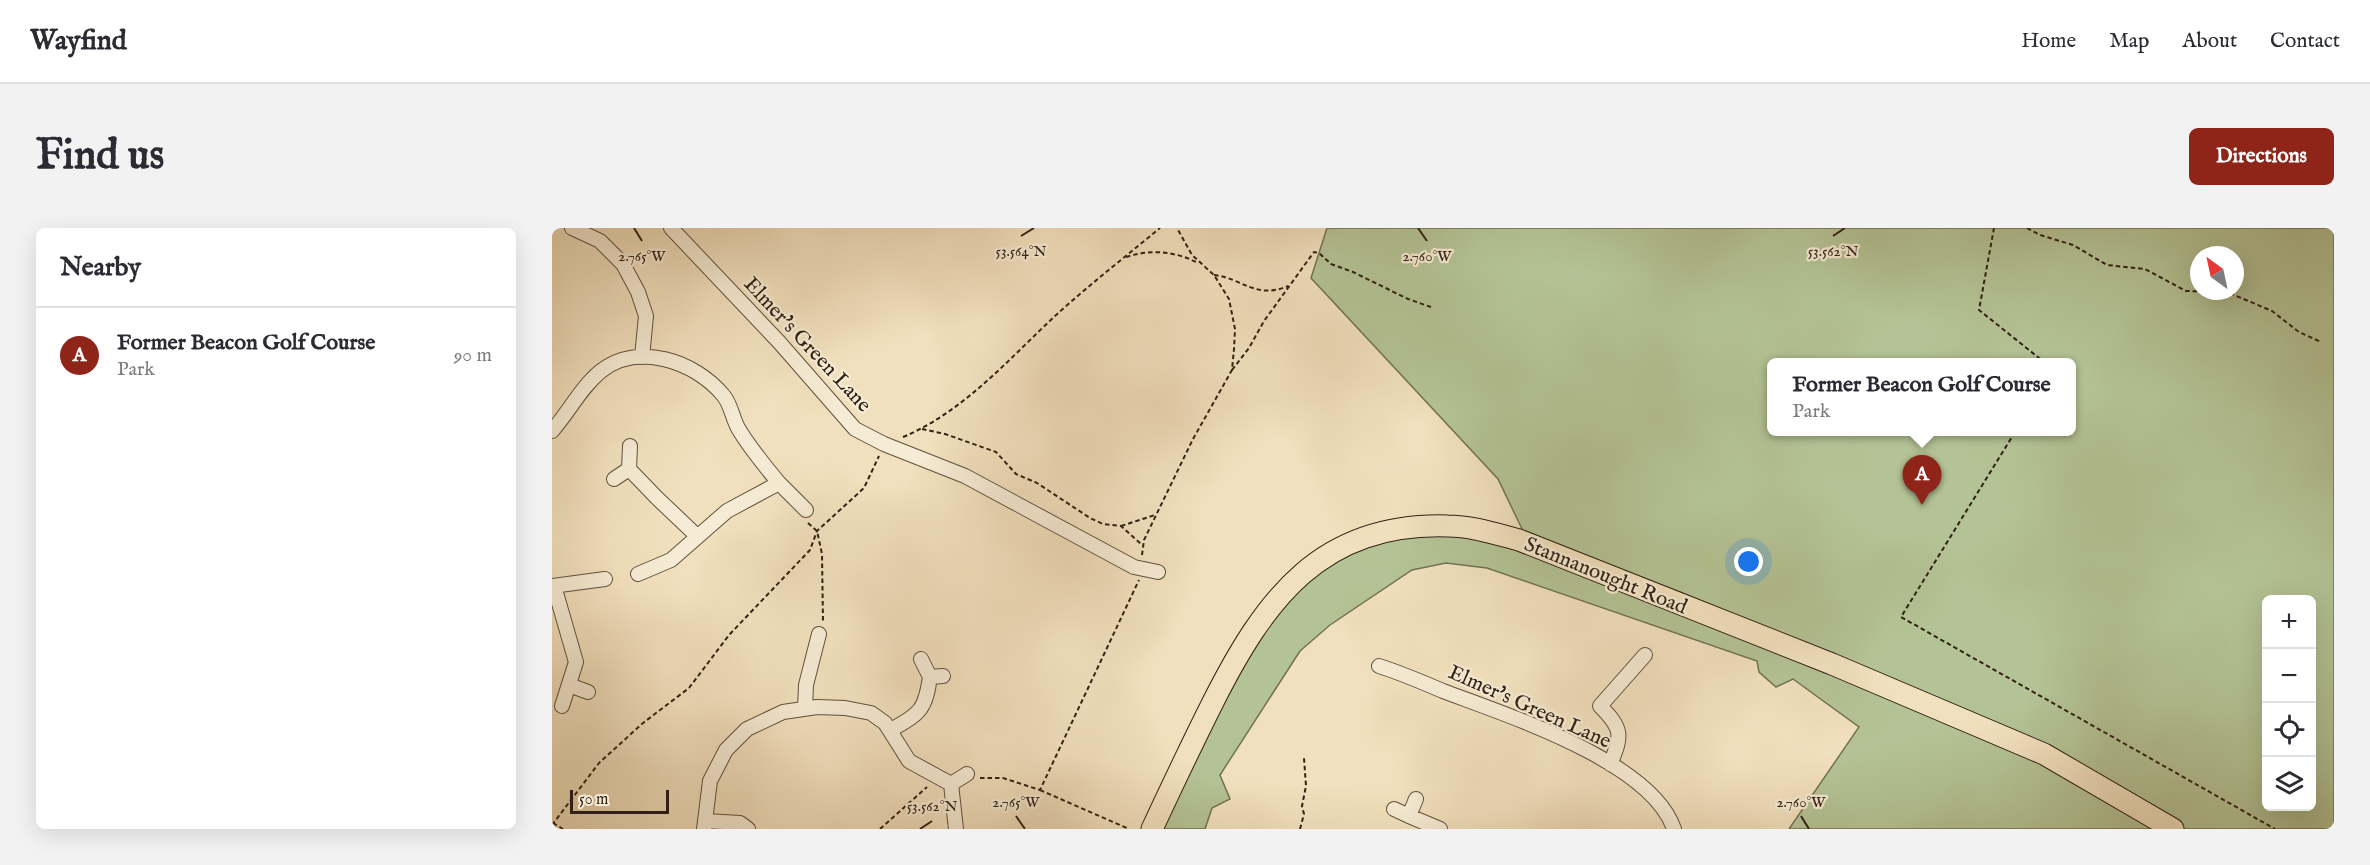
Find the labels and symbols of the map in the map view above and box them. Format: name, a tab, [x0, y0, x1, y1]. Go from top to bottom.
text: 53.564°N	[995, 242, 1047, 261]
text: 53.562°N	[1808, 242, 1858, 261]
north arrow	[2190, 246, 2244, 300]
text: 2.765°W	[618, 247, 666, 266]
text: 2.760°W	[1402, 247, 1452, 266]
street label: Elmer's Green Lane	[737, 272, 877, 419]
pin: A	[1902, 456, 1942, 505]
street label: Stannanought Road	[1520, 531, 1692, 622]
your location	[1734, 547, 1763, 576]
street label: Elmer's Green Lane	[1444, 659, 1615, 756]
scale bar	[570, 787, 669, 814]
text: 2.765°W	[992, 793, 1040, 812]
text: 2.760°W	[1776, 793, 1826, 812]
text: 53.562°N	[907, 797, 957, 816]

